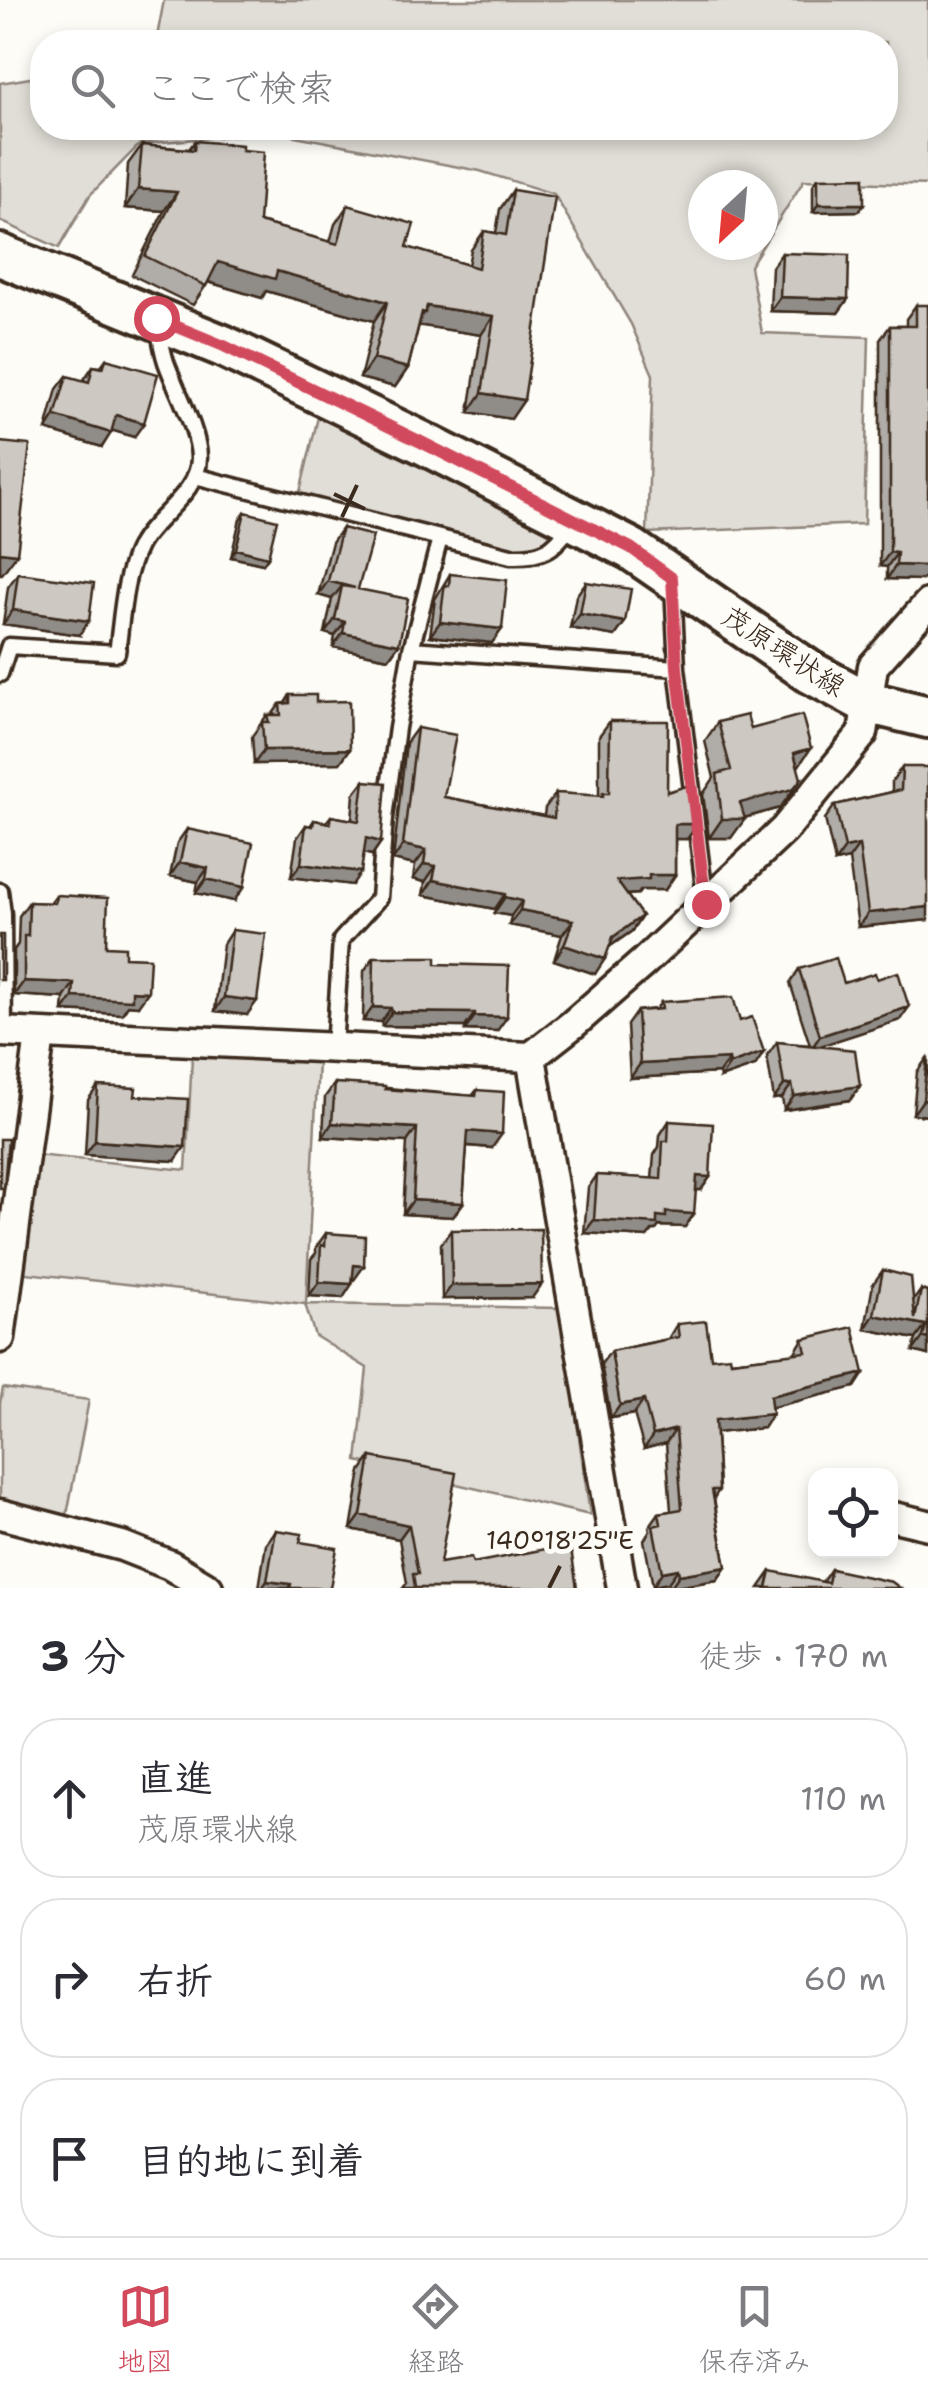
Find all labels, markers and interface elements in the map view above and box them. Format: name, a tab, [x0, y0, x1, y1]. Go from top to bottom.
search box	[30, 30, 898, 140]
icon: search	[65, 58, 120, 113]
text: ここで検索	[145, 62, 335, 113]
north arrow	[688, 170, 778, 260]
route start	[134, 296, 180, 342]
street label: 茂原環状線	[715, 597, 853, 705]
route end	[684, 882, 730, 928]
map controls	[808, 1468, 898, 1558]
button: locate	[808, 1468, 898, 1558]
text: 140°18'25"E	[486, 1523, 634, 1557]
text: 3 分	[40, 1628, 126, 1684]
text: 徒歩 · 170 m	[699, 1634, 888, 1677]
text: 直進	[137, 1752, 213, 1803]
icon: ahead	[42, 1771, 97, 1826]
text: 110 m	[800, 1777, 886, 1820]
text: 茂原環状線	[137, 1807, 297, 1850]
icon: right	[42, 1951, 97, 2006]
text: 右折	[137, 1955, 213, 2006]
text: 60 m	[804, 1957, 886, 2000]
icon: arrive	[42, 2131, 97, 2186]
text: 目的地に到着	[137, 2135, 365, 2186]
tab: 地図	[117, 2279, 173, 2380]
tab: 経路	[408, 2279, 464, 2380]
tab: 保存済み	[699, 2279, 811, 2380]

